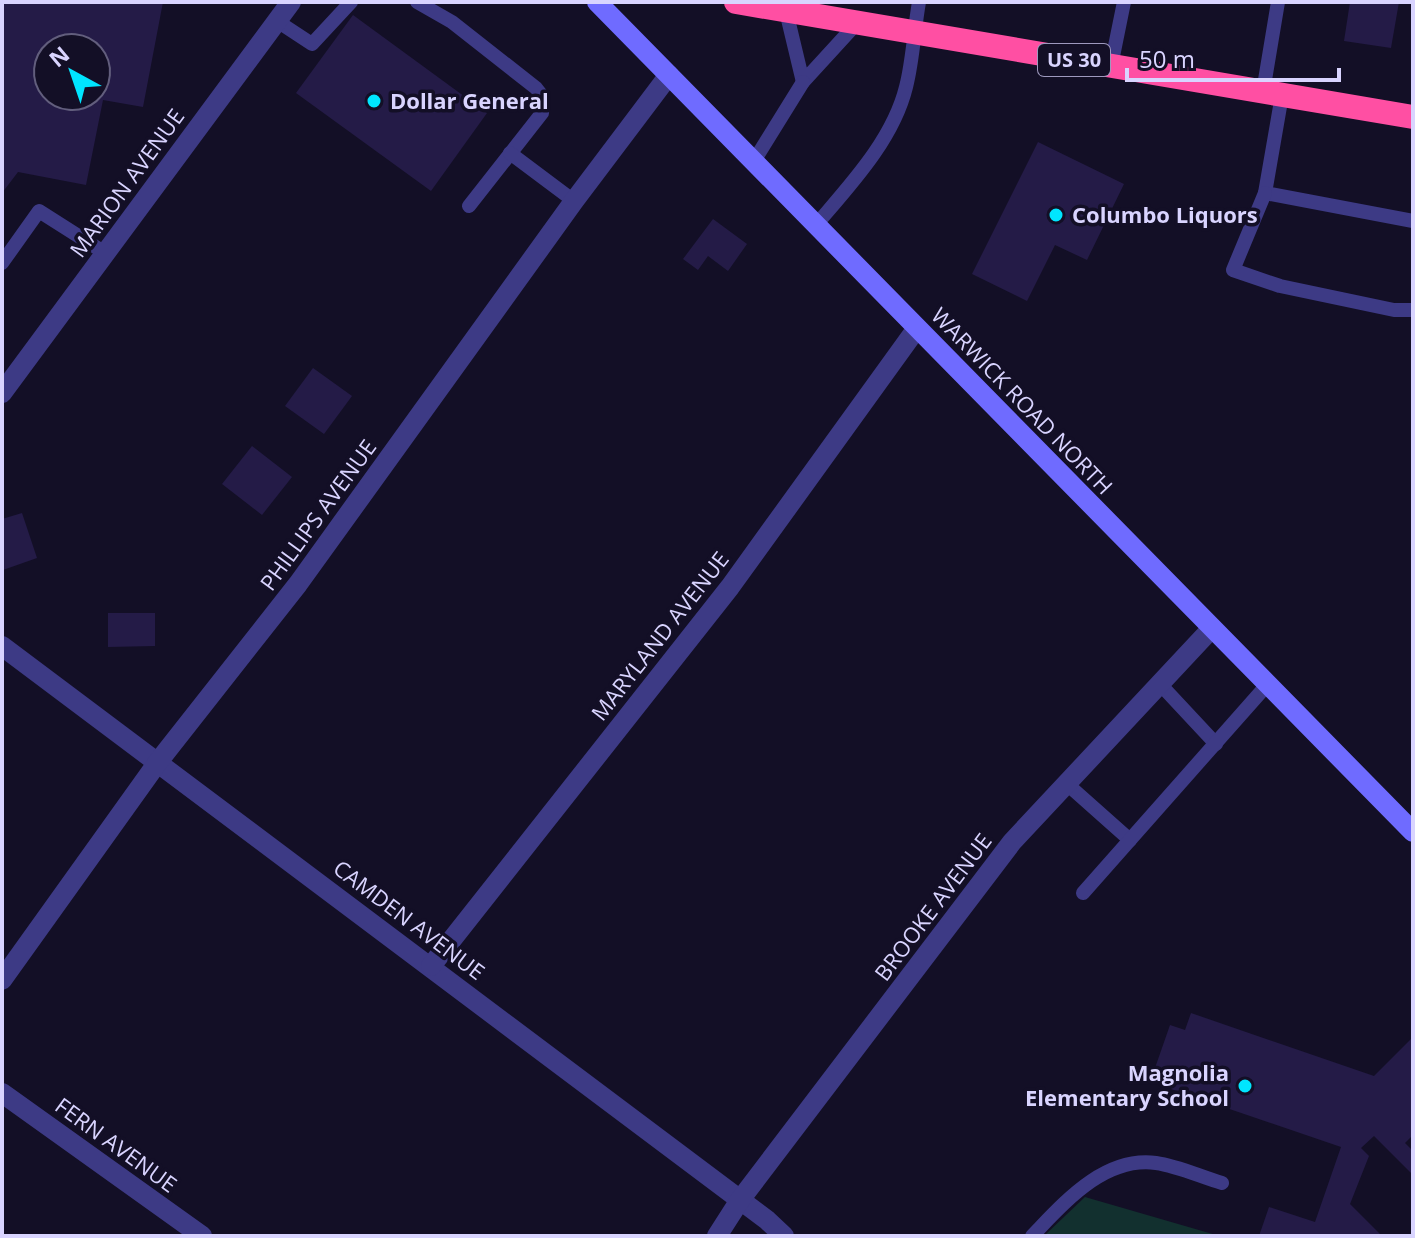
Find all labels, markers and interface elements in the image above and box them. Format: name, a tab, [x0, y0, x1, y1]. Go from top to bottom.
north arrow	[32, 32, 112, 112]
scale bar	[1127, 32, 1339, 82]
text: N	[42, 39, 75, 73]
text: 50 m	[1139, 42, 1195, 75]
road number: US 30	[1038, 44, 1110, 76]
place label: Dollar General	[390, 85, 549, 115]
marker: Dollar General	[365, 92, 383, 110]
street label: MARION AVENUE	[62, 102, 190, 263]
place label: Columbo Liquors	[1072, 199, 1258, 229]
marker: Columbo Liquors	[1047, 206, 1065, 224]
street label: WARWICK ROAD NORTH	[925, 300, 1120, 500]
street label: PHILLIPS AVENUE	[252, 433, 382, 596]
street label: MARYLAND AVENUE	[584, 544, 735, 726]
street label: BROOKE AVENUE	[867, 826, 998, 986]
street label: CAMDEN AVENUE	[328, 852, 491, 986]
place label: Magnolia Elementary School	[1025, 1057, 1229, 1112]
marker: Magnolia Elementary School	[1236, 1077, 1254, 1095]
street label: FERN AVENUE	[50, 1090, 183, 1199]

